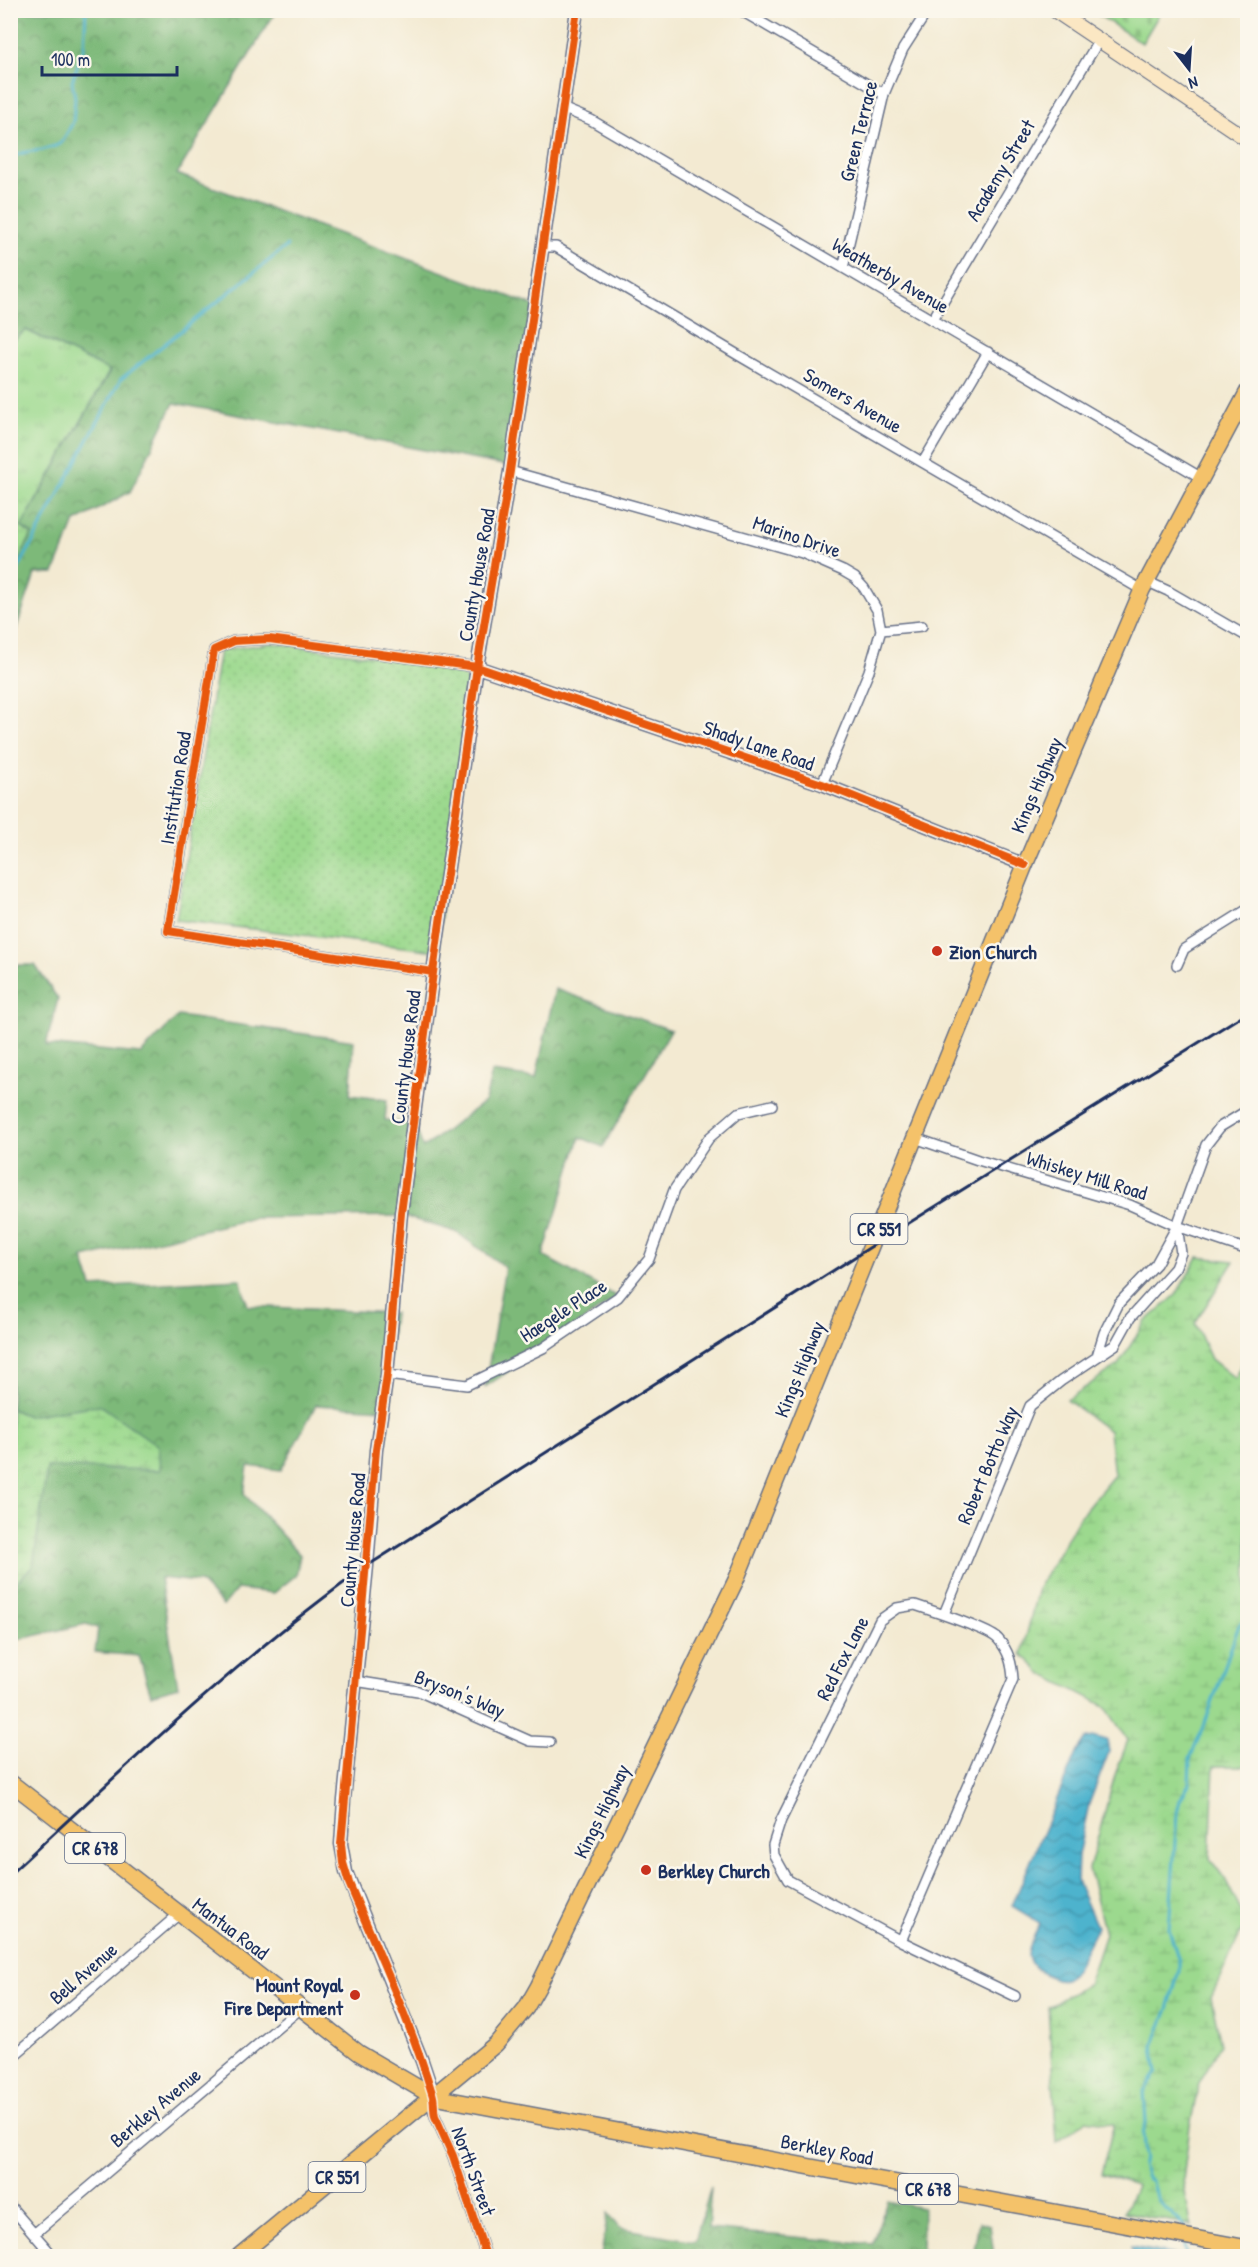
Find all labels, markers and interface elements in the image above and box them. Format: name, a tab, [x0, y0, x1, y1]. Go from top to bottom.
scale bar	[42, 39, 177, 77]
north arrow	[1159, 39, 1219, 99]
text: 100 m	[51, 47, 90, 72]
text: N	[1186, 72, 1201, 95]
street label: Green Terrace	[832, 78, 884, 184]
street label: Academy Street	[959, 113, 1042, 226]
street label: Weatherby Avenue	[827, 231, 955, 319]
street label: Somers Avenue	[799, 361, 907, 439]
street label: County House Road	[451, 506, 501, 644]
street label: Marino Drive	[749, 508, 845, 564]
street label: Shady Lane Road	[700, 713, 818, 777]
street label: Institution Road	[153, 730, 197, 846]
street label: Kings Highway	[1004, 733, 1068, 837]
place label: Zion Church	[949, 938, 1037, 965]
marker: Zion Church	[930, 944, 944, 958]
street label: County House Road	[383, 988, 427, 1125]
street label: Whiskey Mill Road	[1023, 1144, 1151, 1206]
road number: CR 551	[850, 1214, 908, 1244]
street label: Haegele Place	[514, 1272, 612, 1348]
street label: Kings Highway	[767, 1317, 831, 1421]
street label: Robert Botto Way	[950, 1402, 1024, 1528]
street label: County House Road	[333, 1472, 371, 1608]
street label: Red Fox Lane	[809, 1611, 875, 1705]
street label: Bryson's Way	[411, 1663, 509, 1723]
street label: Kings Highway	[567, 1759, 635, 1863]
road number: CR 678	[65, 1833, 125, 1863]
place label: Berkley Church	[658, 1857, 770, 1885]
marker: Berkley Church	[639, 1863, 653, 1877]
street label: Mantua Road	[187, 1890, 275, 1966]
street label: Bell Avenue	[43, 1936, 123, 2010]
place label: Mount Royal Fire Department	[224, 1971, 344, 2022]
marker: Mount Royal Fire Department	[348, 1988, 362, 2002]
street label: Berkley Avenue	[104, 2061, 206, 2153]
street label: North Street	[445, 2123, 503, 2220]
street label: Berkley Road	[779, 2127, 876, 2171]
road number: CR 551	[308, 2162, 366, 2192]
road number: CR 678	[898, 2174, 958, 2204]

